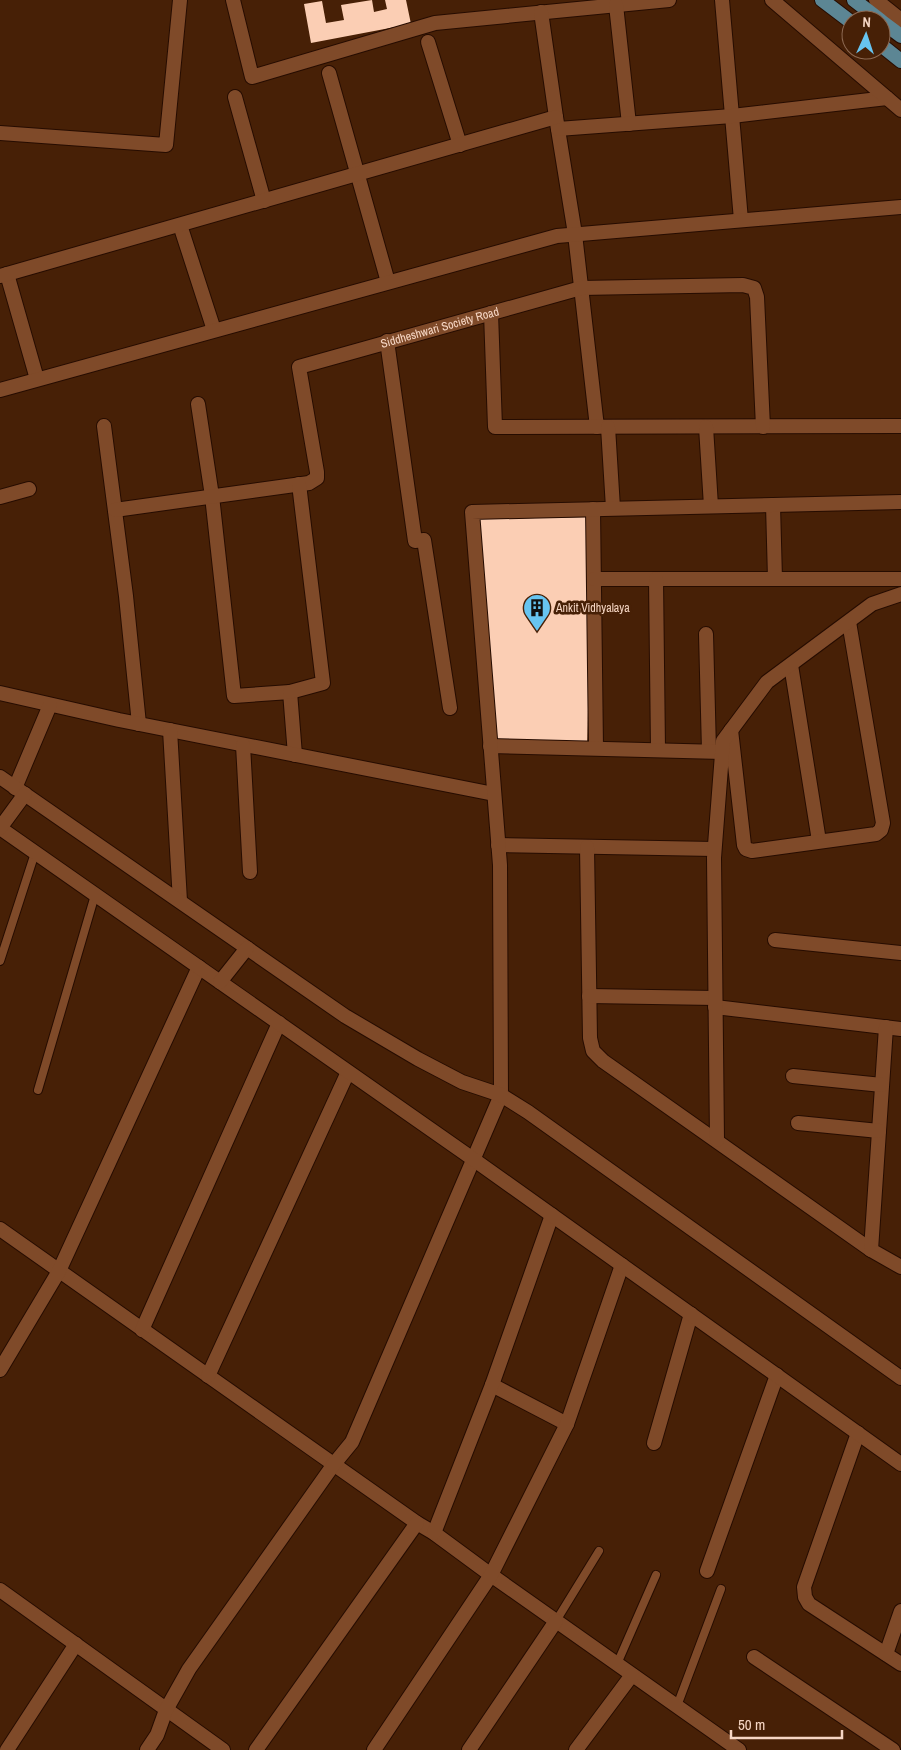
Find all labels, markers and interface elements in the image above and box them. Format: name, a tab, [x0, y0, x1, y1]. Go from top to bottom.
north arrow	[841, 10, 891, 60]
text: N	[862, 13, 871, 31]
street label: Siddheshwari Society Road	[379, 303, 501, 352]
building icon: Ankit Vidhyalaya	[522, 593, 552, 632]
place label: Ankit Vidhyalaya	[555, 600, 630, 616]
scale bar	[731, 1708, 842, 1740]
text: 50 m	[738, 1714, 765, 1735]

